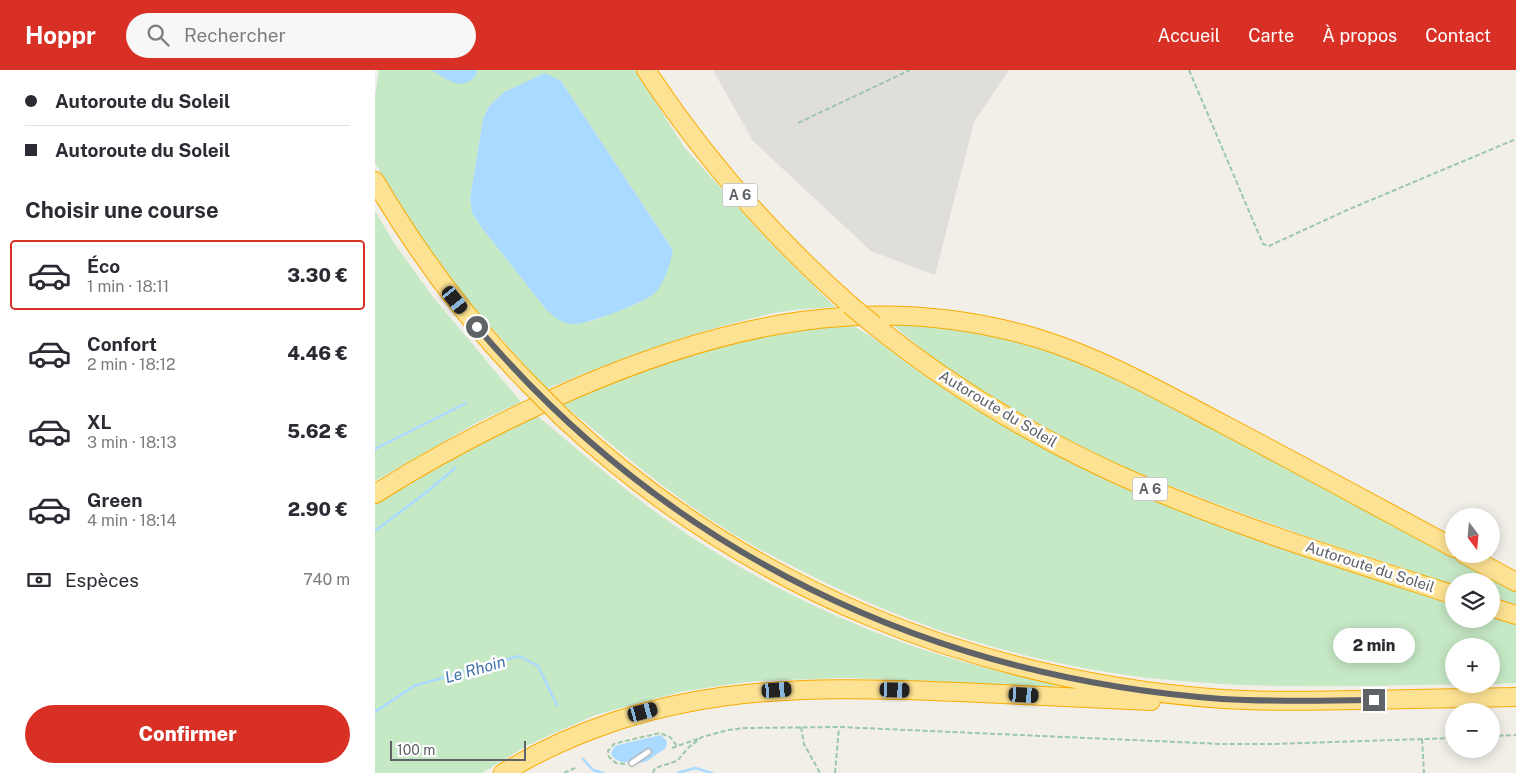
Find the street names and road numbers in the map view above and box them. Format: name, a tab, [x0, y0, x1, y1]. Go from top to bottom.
road number: A 6	[723, 184, 757, 206]
street label: Autoroute du Soleil	[936, 367, 1060, 451]
road number: A 6	[1133, 478, 1167, 500]
street label: Autoroute du Soleil	[1304, 538, 1437, 595]

